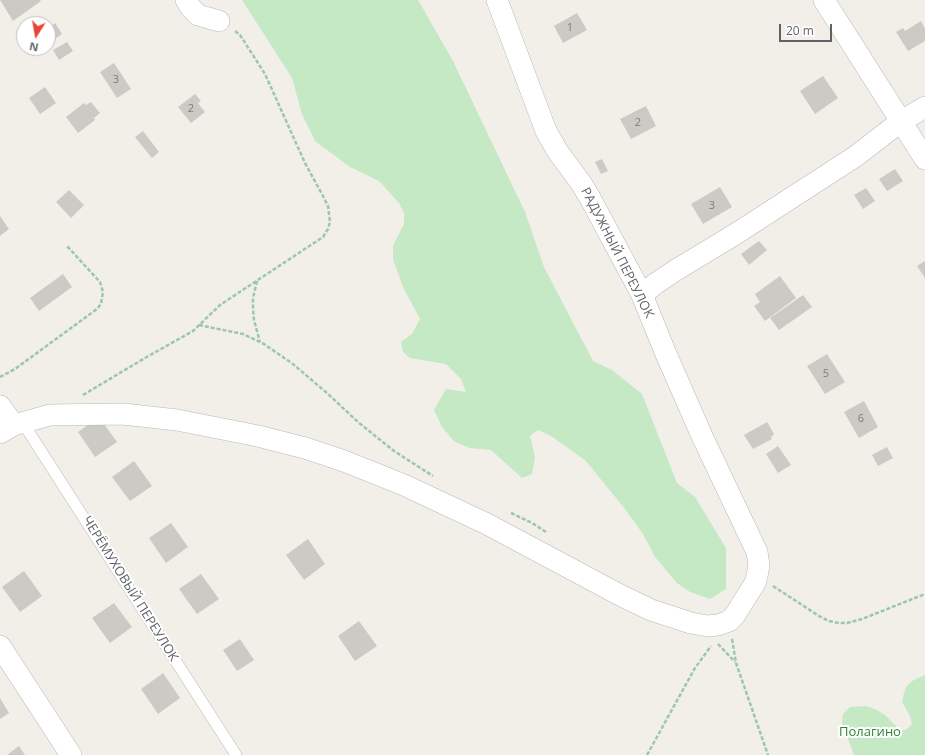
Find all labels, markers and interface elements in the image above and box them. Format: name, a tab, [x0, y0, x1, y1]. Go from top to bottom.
north arrow	[16, 16, 56, 56]
scale bar	[781, 16, 834, 42]
house number: 1	[567, 21, 573, 35]
text: 20 m	[786, 22, 814, 39]
text: N	[28, 39, 40, 56]
house number: 3	[113, 73, 119, 87]
house number: 2	[188, 102, 194, 116]
house number: 2	[635, 116, 641, 130]
street label: РАДУЖНЫЙ ПЕРЕУЛОК	[577, 185, 657, 321]
house number: 3	[709, 199, 715, 213]
house number: 5	[823, 367, 829, 381]
house number: 6	[858, 412, 864, 426]
street label: ЧЕРЁМУХОВЫЙ ПЕРЕУЛОК	[79, 514, 181, 664]
park label: Полагино	[839, 724, 901, 740]

